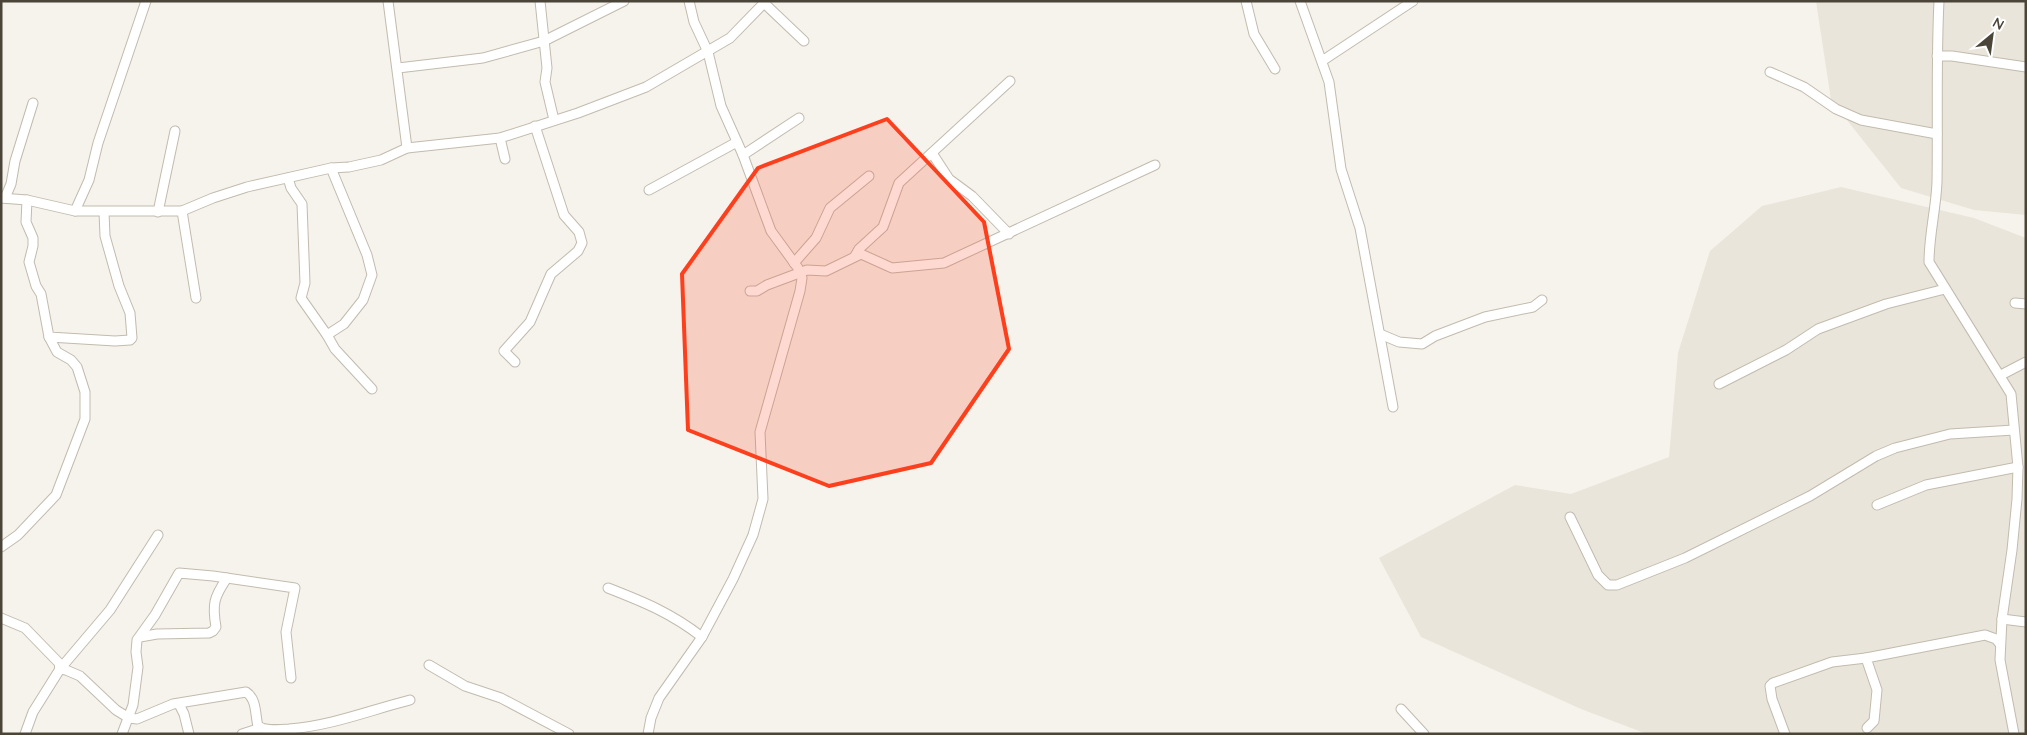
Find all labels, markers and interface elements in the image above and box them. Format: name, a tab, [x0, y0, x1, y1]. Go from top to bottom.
north arrow	[1967, 10, 2017, 60]
text: N	[1989, 13, 2007, 34]

